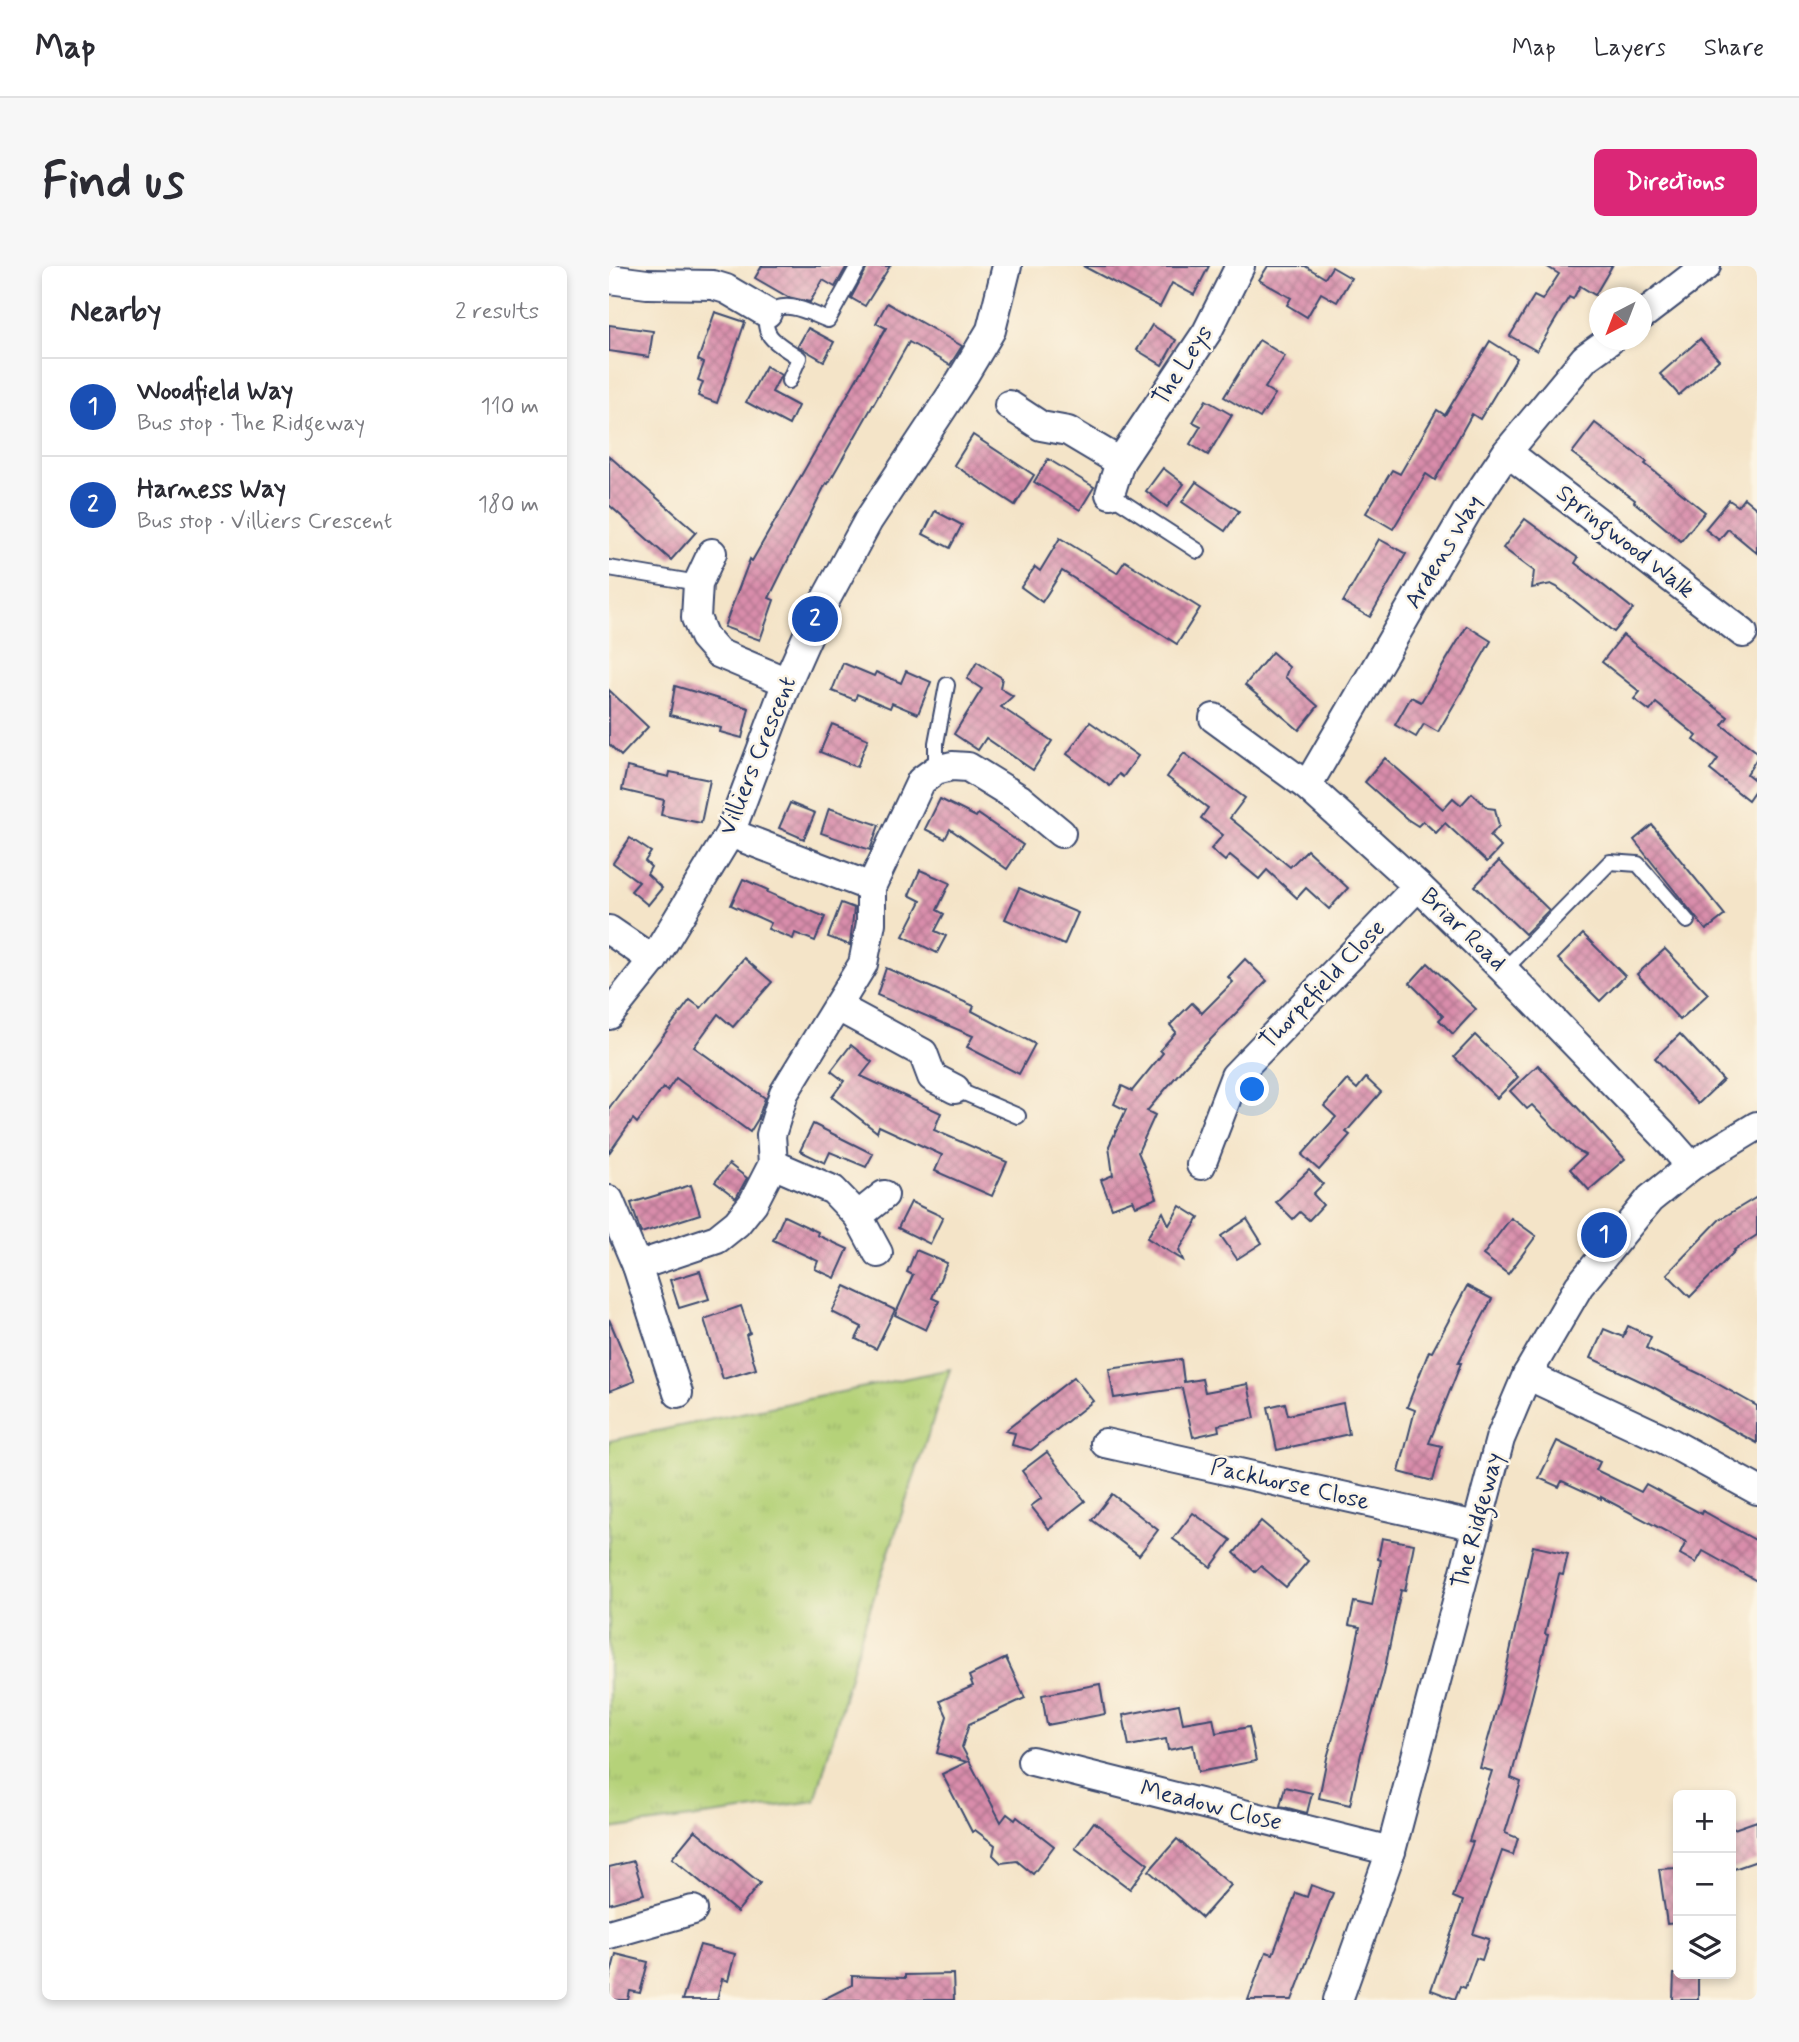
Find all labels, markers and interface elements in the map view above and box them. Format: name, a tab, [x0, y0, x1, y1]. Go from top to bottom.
text: Map	[35, 26, 95, 70]
text: Map	[1512, 33, 1556, 64]
text: Layers	[1594, 33, 1666, 64]
text: Share	[1704, 33, 1764, 64]
button: Directions	[1594, 149, 1757, 216]
text: Find us	[42, 150, 185, 215]
north arrow	[1589, 287, 1652, 350]
text: Nearby	[70, 292, 161, 331]
text: 2 results	[455, 297, 539, 327]
street label: The Leys	[1145, 320, 1221, 412]
text: Woodfield Way	[137, 375, 293, 409]
text: 1	[88, 392, 98, 422]
text: 110 m	[480, 392, 539, 422]
text: Bus stop · The Ridgeway	[137, 409, 365, 439]
text: Harness Way	[137, 473, 286, 507]
street label: Springwood Walk	[1547, 478, 1701, 608]
street label: Ardens Way	[1398, 489, 1490, 615]
text: 2	[87, 490, 99, 520]
text: 180 m	[478, 490, 539, 520]
text: Bus stop · Villiers Crescent	[137, 507, 392, 537]
pin: 2	[792, 593, 838, 645]
street label: Villiers Crescent	[712, 672, 804, 840]
street label: Briar Road	[1414, 881, 1512, 979]
street label: Thorpefield Close	[1253, 914, 1393, 1056]
your location	[1235, 1072, 1269, 1106]
pin: 1	[1581, 1209, 1627, 1261]
street label: The Ridgeway	[1445, 1449, 1514, 1593]
street label: Packhorse Close	[1207, 1452, 1373, 1518]
street label: Meadow Close	[1137, 1773, 1285, 1839]
map controls	[1673, 1790, 1736, 1979]
button: +	[1673, 1790, 1736, 1853]
button: −	[1673, 1853, 1736, 1916]
button: layers	[1673, 1916, 1736, 1979]

